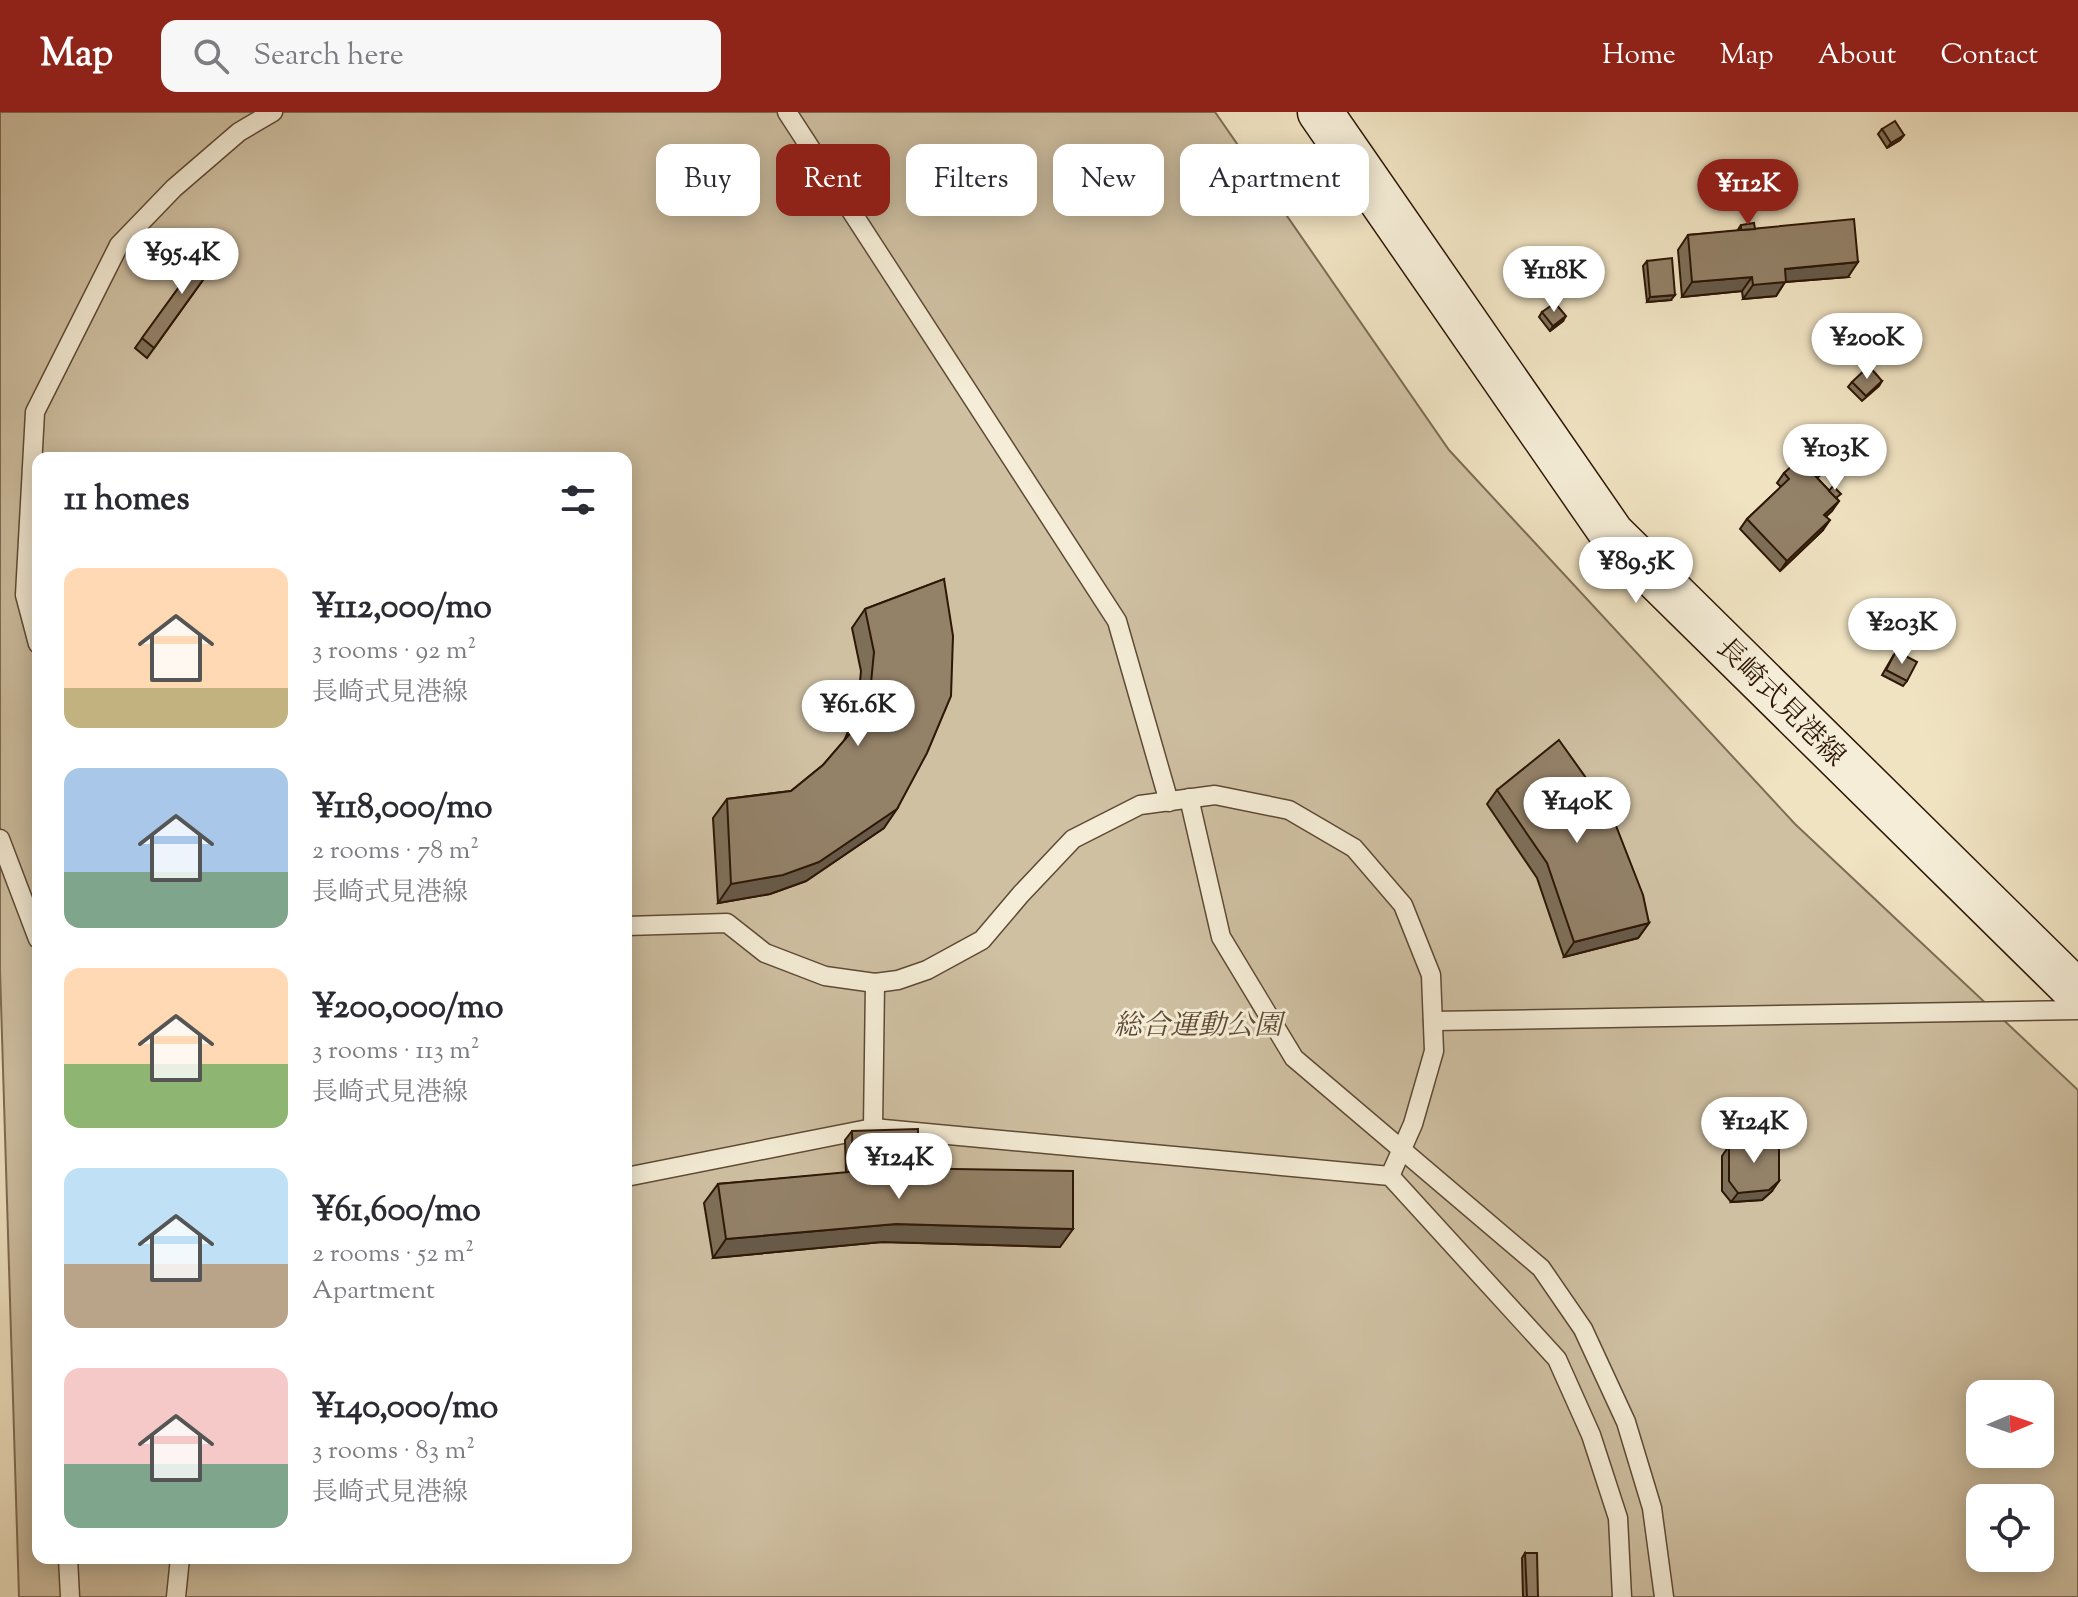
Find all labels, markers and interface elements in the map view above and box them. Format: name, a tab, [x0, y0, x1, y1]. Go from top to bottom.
search box	[161, 20, 721, 92]
text: Map	[40, 29, 113, 83]
icon: search	[189, 34, 233, 78]
text: Search here	[253, 35, 404, 78]
text: Home	[1602, 36, 1676, 76]
text: Map	[1720, 36, 1774, 76]
text: About	[1818, 36, 1896, 76]
text: Contact	[1940, 36, 2038, 76]
chip: Buy	[656, 144, 760, 216]
chip: Rent	[776, 144, 890, 216]
chip: Filters	[906, 144, 1037, 216]
chip: New	[1053, 144, 1164, 216]
chip: Apartment	[1180, 144, 1369, 216]
pin: ¥112K	[1692, 159, 1804, 227]
text: ¥112K	[1715, 166, 1781, 203]
pin: ¥95.4K	[117, 228, 247, 296]
text: ¥95.4K	[144, 235, 220, 272]
pin: ¥118K	[1498, 246, 1610, 314]
text: ¥118K	[1521, 253, 1587, 290]
pin: ¥200K	[1811, 313, 1923, 381]
text: ¥200K	[1830, 320, 1904, 357]
pin: ¥103K	[1779, 424, 1891, 492]
text: ¥103K	[1801, 431, 1869, 468]
text: 11 homes	[64, 476, 190, 525]
icon: filters	[556, 478, 600, 522]
pin: ¥89.5K	[1571, 537, 1701, 605]
text: ¥89.5K	[1597, 544, 1675, 581]
text: ¥112,000/mo	[312, 584, 492, 633]
pin: ¥203K	[1846, 598, 1958, 666]
icon: home	[128, 600, 224, 696]
text: ¥203K	[1866, 605, 1938, 642]
street label: 長崎式見港線	[1706, 630, 1853, 777]
text: 3 rooms · 92 m²	[312, 633, 476, 670]
text: 長崎式見港線	[312, 675, 468, 712]
pin: ¥61.6K	[793, 680, 923, 748]
text: ¥61.6K	[820, 687, 896, 724]
pin: ¥140K	[1521, 777, 1633, 845]
text: ¥118,000/mo	[312, 784, 493, 833]
text: ¥140K	[1541, 784, 1613, 821]
icon: home	[128, 800, 224, 896]
text: 2 rooms · 78 m²	[312, 833, 479, 870]
text: 長崎式見港線	[312, 875, 468, 912]
text: ¥200,000/mo	[312, 984, 504, 1033]
icon: home	[128, 1000, 224, 1096]
park label: 総合運動公園	[1114, 1007, 1286, 1047]
text: 3 rooms · 113 m²	[312, 1033, 480, 1070]
text: 長崎式見港線	[312, 1075, 468, 1112]
pin: ¥124K	[1698, 1097, 1810, 1165]
text: ¥124K	[1719, 1104, 1789, 1141]
pin: ¥124K	[843, 1133, 955, 1201]
text: ¥124K	[864, 1140, 934, 1177]
text: ¥61,600/mo	[312, 1187, 481, 1236]
icon: home	[128, 1200, 224, 1296]
text: 2 rooms · 52 m²	[312, 1236, 474, 1273]
text: Apartment	[312, 1273, 435, 1310]
north arrow	[1966, 1380, 2054, 1468]
map controls	[1966, 1380, 2054, 1572]
text: ¥140,000/mo	[312, 1384, 498, 1433]
icon: home	[128, 1400, 224, 1496]
text: 3 rooms · 83 m²	[312, 1433, 475, 1470]
text: 長崎式見港線	[312, 1475, 468, 1512]
button: locate	[1966, 1484, 2054, 1572]

